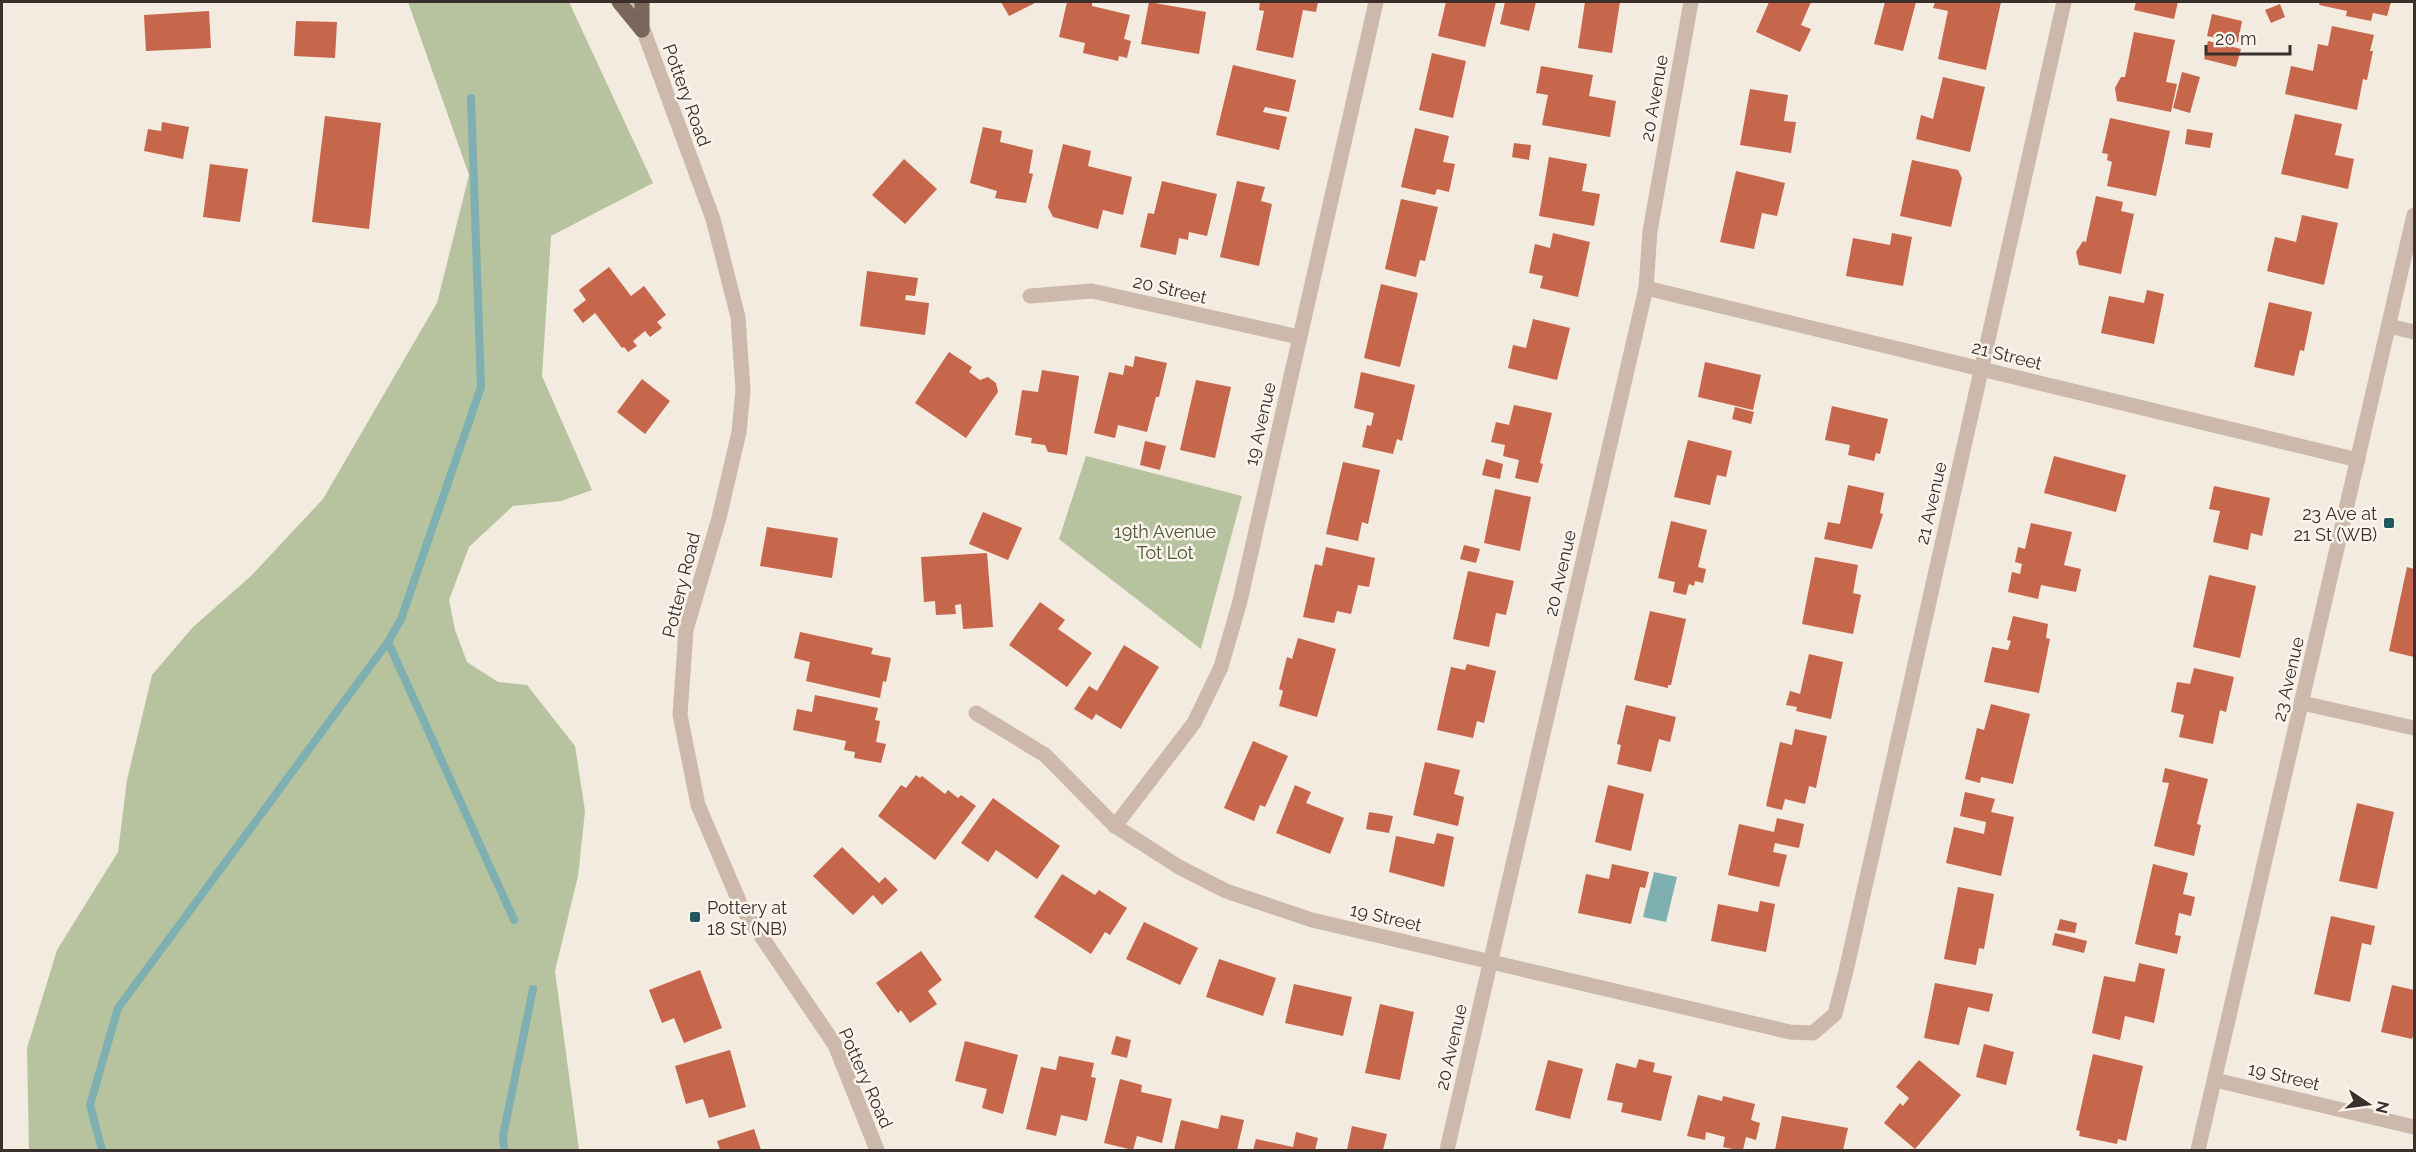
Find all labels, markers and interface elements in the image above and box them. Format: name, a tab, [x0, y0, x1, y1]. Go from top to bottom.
scale bar	[2206, 18, 2290, 56]
text: 20 m	[2215, 28, 2257, 49]
street label: Pottery Road	[659, 41, 715, 149]
street label: 20 Avenue	[1636, 53, 1672, 143]
street label: 20 Street	[1131, 270, 1209, 308]
street label: 21 Street	[1970, 336, 2044, 374]
street label: 19 Avenue	[1240, 380, 1280, 468]
street label: 21 Avenue	[1911, 459, 1951, 546]
place label: 23 Ave at 21 St (WB)	[2293, 503, 2377, 545]
marker: 23 Ave at 21 St (WB)	[2382, 516, 2396, 530]
park label: 19th Avenue Tot Lot	[1114, 521, 1216, 563]
street label: 20 Avenue	[1540, 528, 1580, 618]
street label: Pottery Road	[658, 530, 704, 640]
street label: 23 Avenue	[2268, 634, 2308, 723]
place label: Pottery at 18 St (NB)	[707, 897, 787, 939]
street label: 19 Street	[1348, 899, 1424, 935]
marker: Pottery at 18 St (NB)	[688, 910, 702, 924]
street label: 20 Avenue	[1431, 1002, 1471, 1092]
street label: Pottery Road	[835, 1025, 897, 1131]
street label: 19 Street	[2246, 1058, 2322, 1094]
north arrow	[2338, 1074, 2398, 1134]
text: N	[2371, 1099, 2393, 1115]

